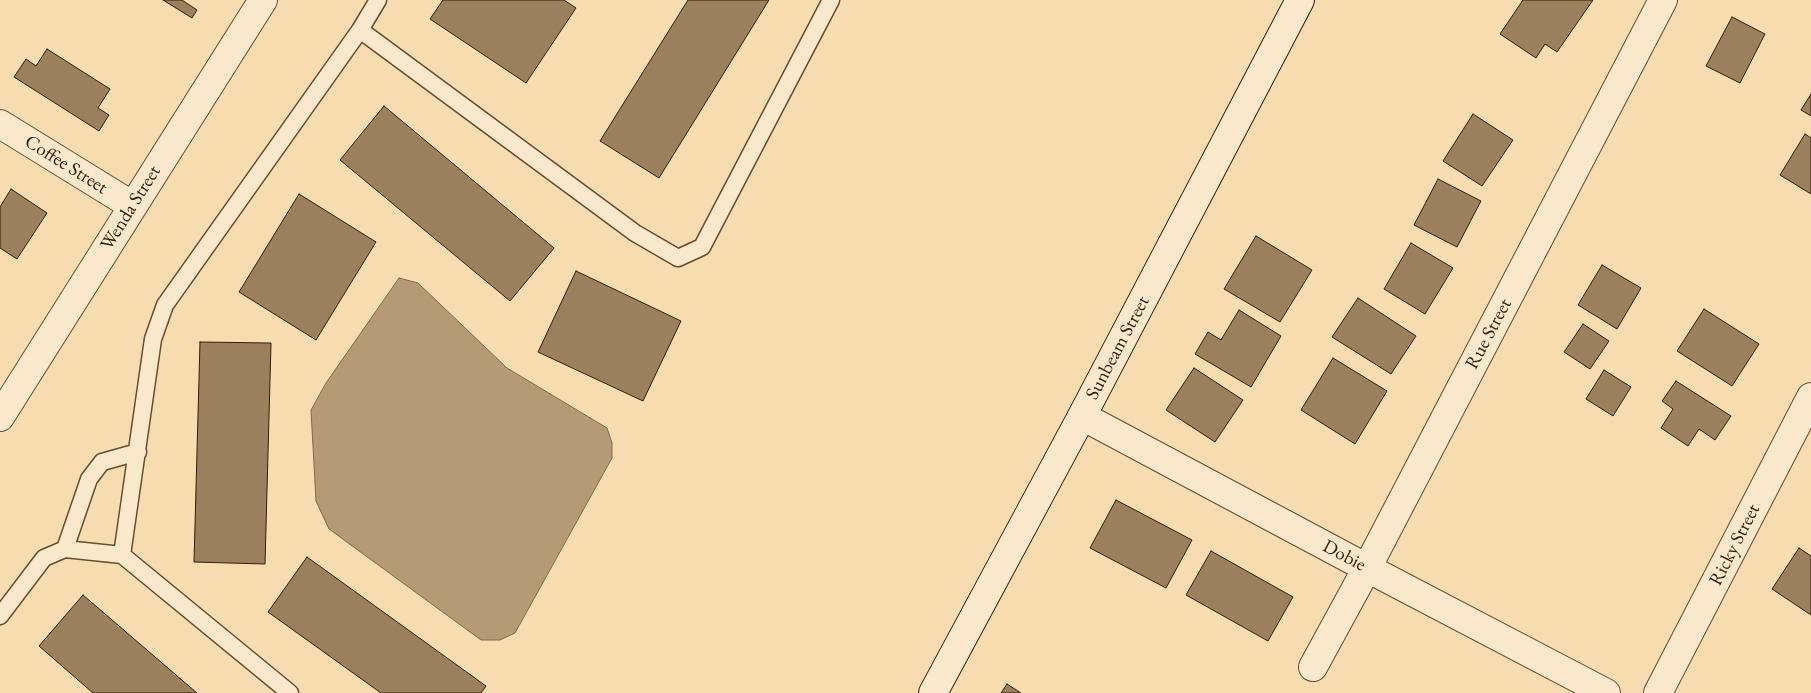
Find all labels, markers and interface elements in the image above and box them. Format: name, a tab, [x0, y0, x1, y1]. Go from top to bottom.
street label: Coffee Street	[20, 131, 112, 199]
street label: Wenda Street	[96, 161, 166, 255]
street label: Sunbeam Street	[1081, 292, 1155, 404]
street label: Rue Street	[1461, 295, 1517, 373]
street label: Ricky Street	[1705, 500, 1765, 590]
street label: Dobie	[1319, 535, 1369, 577]

